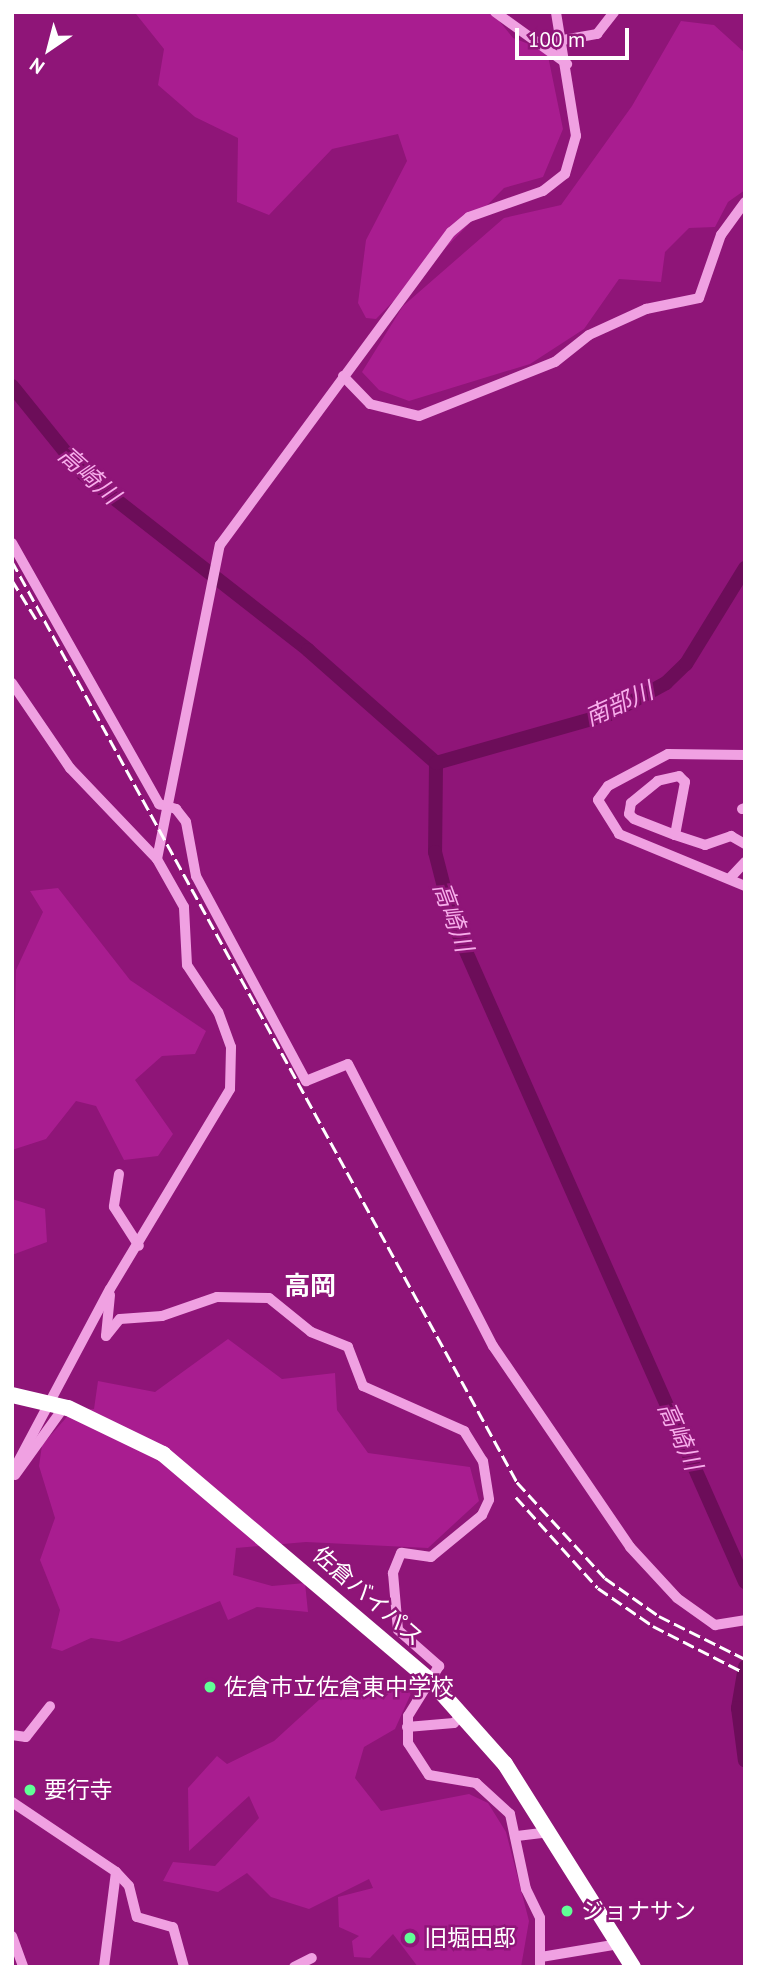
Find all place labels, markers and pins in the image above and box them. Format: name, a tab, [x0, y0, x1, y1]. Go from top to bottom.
place label: 佐倉市立佐倉東中学校	[224, 1673, 454, 1701]
marker: 佐倉市立佐倉東中学校	[202, 1679, 218, 1695]
place label: 要行寺	[44, 1776, 113, 1804]
marker: 要行寺	[22, 1782, 38, 1798]
place label: ジョナサン	[581, 1897, 696, 1925]
marker: ジョナサン	[559, 1903, 575, 1919]
place label: 旧堀田邸	[424, 1924, 516, 1952]
marker: 旧堀田邸	[402, 1930, 418, 1946]

